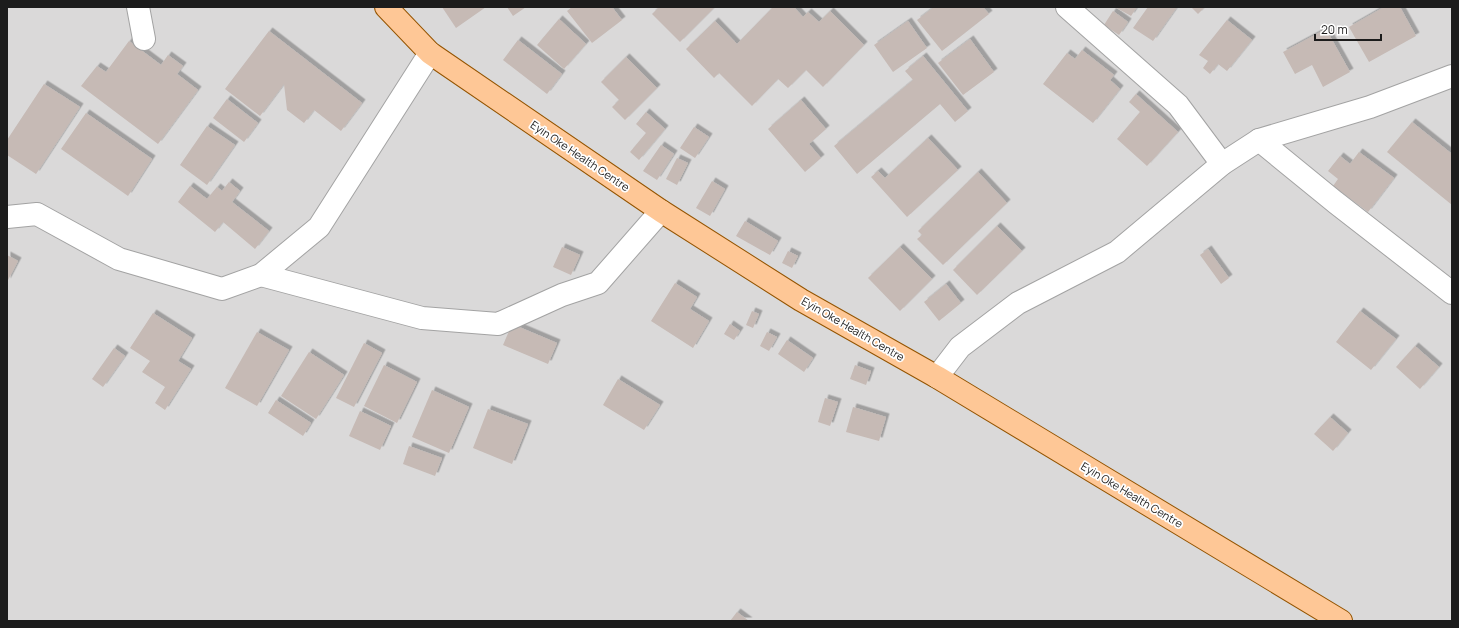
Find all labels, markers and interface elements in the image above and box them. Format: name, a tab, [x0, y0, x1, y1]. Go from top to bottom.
scale bar	[1315, 16, 1381, 42]
text: 20 m	[1321, 21, 1348, 38]
street label: Eyin Oke Health Centre	[528, 117, 633, 195]
street label: Eyin Oke Health Centre	[799, 293, 908, 364]
street label: Eyin Oke Health Centre	[1079, 458, 1186, 531]

